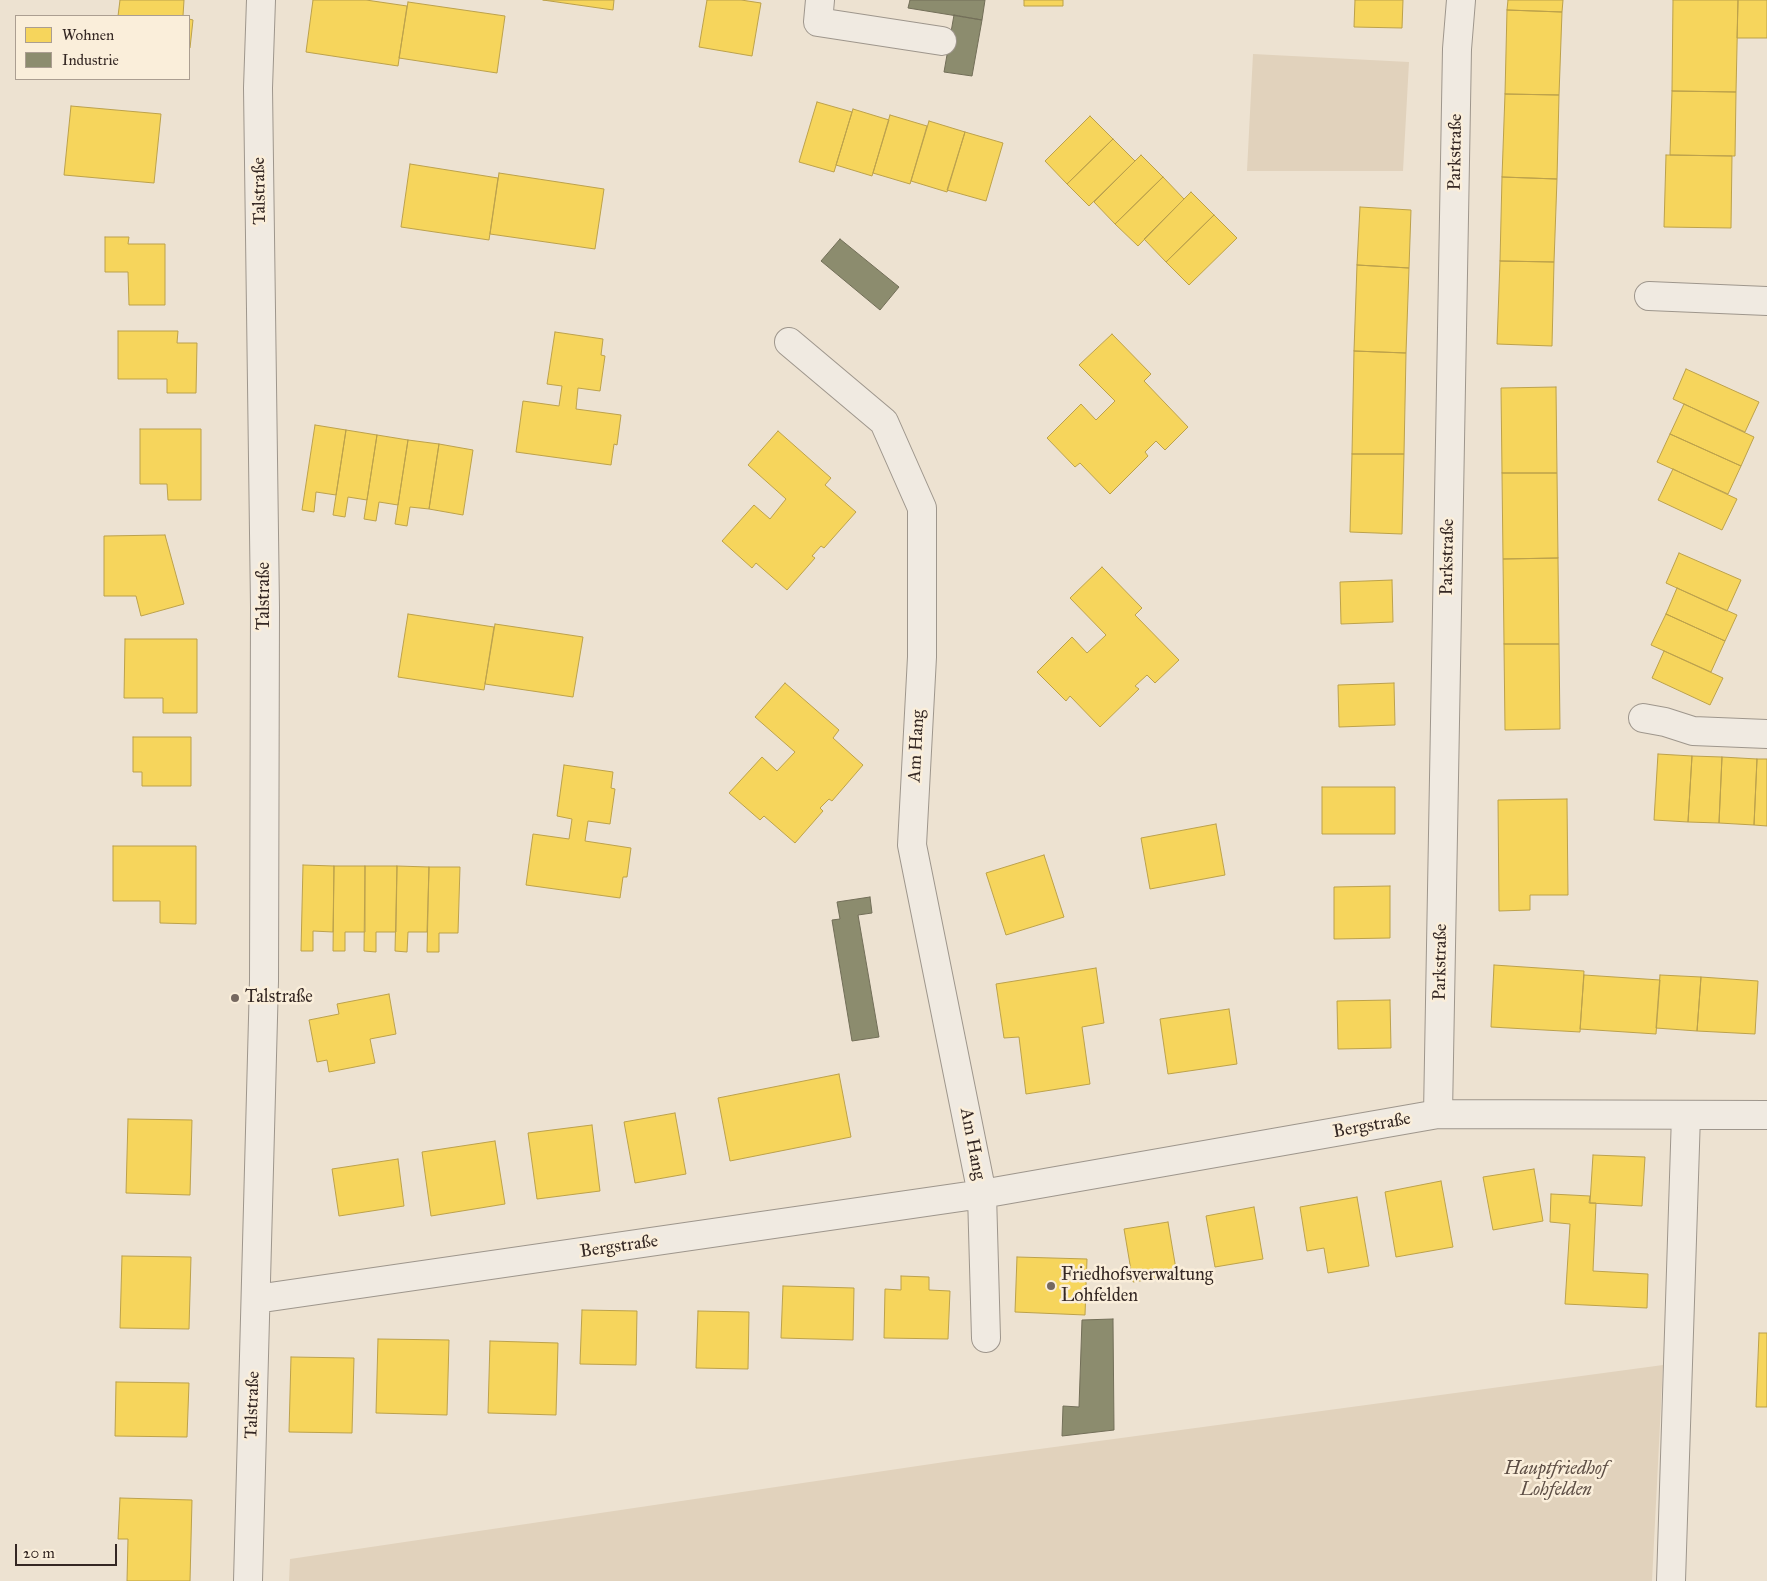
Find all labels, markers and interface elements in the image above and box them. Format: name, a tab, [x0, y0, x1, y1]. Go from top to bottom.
legend	[15, 15, 190, 80]
text: Wohnen	[62, 26, 114, 44]
text: Industrie	[62, 51, 119, 69]
street label: Parkstraße	[1445, 113, 1467, 191]
street label: Talstraße	[249, 157, 271, 225]
street label: Parkstraße	[1437, 518, 1459, 596]
street label: Talstraße	[254, 562, 276, 630]
street label: Am Hang	[904, 709, 930, 783]
street label: Parkstraße	[1430, 923, 1452, 1001]
place label: Talstraße	[245, 987, 313, 1009]
marker: Talstraße	[229, 992, 241, 1004]
street label: Am Hang	[954, 1106, 990, 1182]
street label: Bergstraße	[1331, 1109, 1413, 1143]
street label: Bergstraße	[579, 1231, 659, 1263]
place label: Friedhofsverwaltung Lohfelden	[1061, 1265, 1213, 1308]
marker: Friedhofsverwaltung Lohfelden	[1045, 1280, 1057, 1292]
street label: Talstraße	[241, 1371, 265, 1439]
park label: Hauptfriedhof Lohfelden	[1504, 1459, 1608, 1502]
scale bar	[18, 1534, 120, 1566]
text: 20 m	[23, 1544, 55, 1562]

